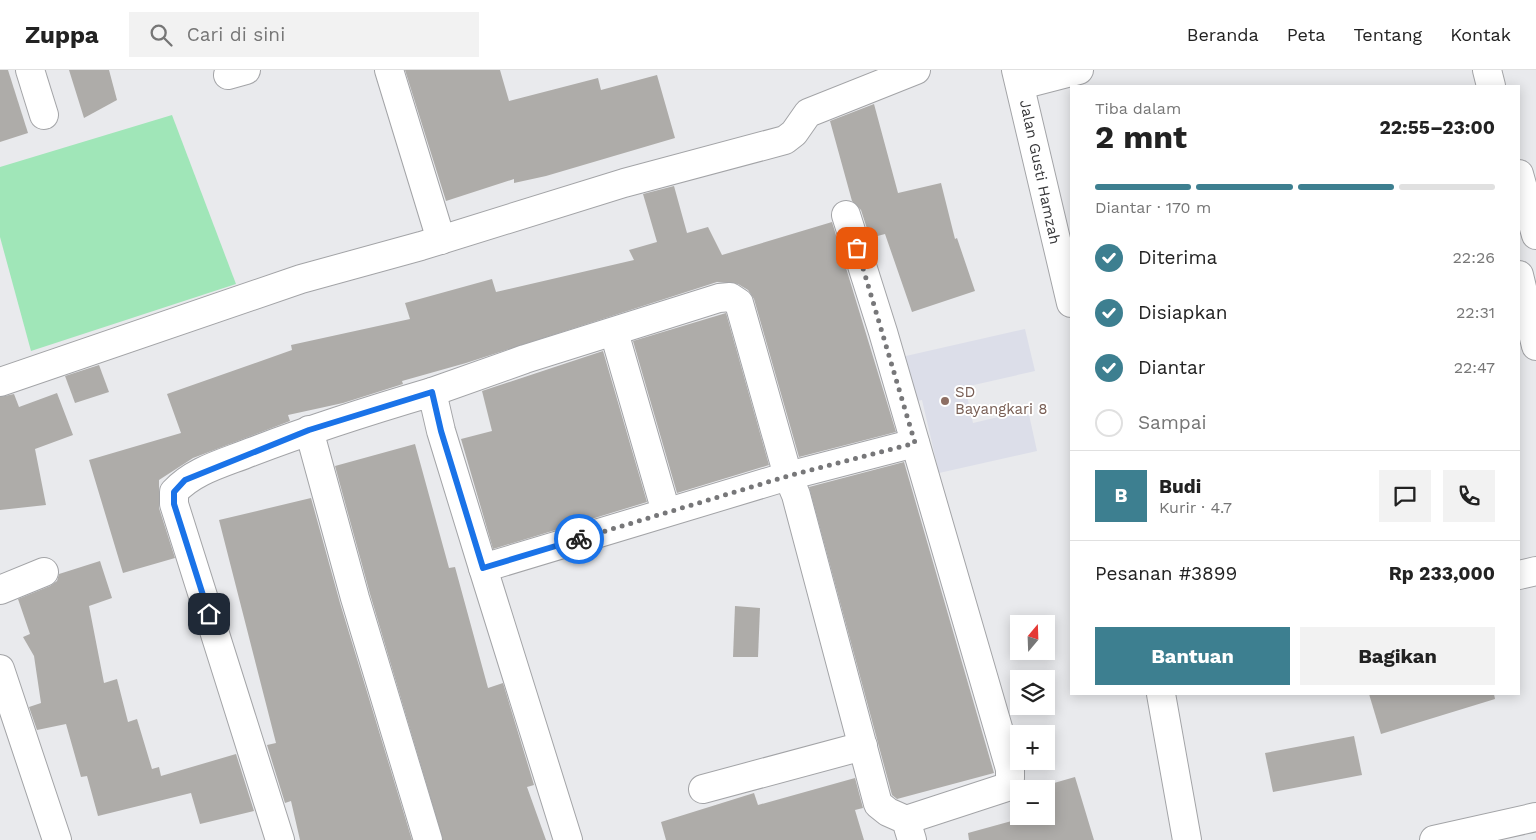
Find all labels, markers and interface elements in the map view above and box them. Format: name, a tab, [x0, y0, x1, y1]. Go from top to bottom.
search box	[129, 12, 479, 57]
text: Zuppa	[25, 21, 99, 49]
icon: search	[147, 21, 175, 49]
text: Cari di sini	[187, 23, 285, 46]
text: Beranda	[1187, 24, 1259, 45]
text: Peta	[1287, 24, 1325, 45]
text: Tentang	[1353, 24, 1422, 45]
text: Kontak	[1450, 24, 1511, 45]
street label: Jalan Gusti Hamzah	[1016, 98, 1064, 246]
text: Tiba dalam	[1095, 99, 1181, 118]
text: 22:55–23:00	[1379, 116, 1495, 139]
text: 2 mnt	[1095, 118, 1187, 156]
text: Diantar · 170 m	[1095, 198, 1211, 217]
pin	[836, 227, 878, 269]
icon: bag	[843, 234, 871, 262]
icon: check	[1095, 244, 1123, 272]
text: Diterima	[1138, 246, 1217, 269]
text: 22:26	[1453, 248, 1495, 267]
icon: check	[1095, 299, 1123, 327]
text: Disiapkan	[1138, 301, 1228, 324]
text: 22:31	[1456, 303, 1495, 322]
icon: check	[1095, 354, 1123, 382]
text: Diantar	[1138, 356, 1206, 379]
text: 22:47	[1454, 358, 1495, 377]
place label: SD Bayangkari 8	[955, 383, 1047, 418]
marker: SD Bayangkari 8	[939, 395, 951, 407]
text: Sampai	[1138, 411, 1207, 434]
button: chat	[1379, 470, 1431, 522]
button: phone	[1443, 470, 1495, 522]
text: Budi	[1159, 475, 1201, 498]
text: B	[1115, 484, 1128, 507]
text: Kurir · 4.7	[1159, 498, 1232, 517]
courier	[554, 514, 604, 564]
icon: bike	[565, 525, 593, 553]
text: Pesanan #3899	[1095, 562, 1237, 585]
text: Rp 233,000	[1389, 562, 1495, 585]
pin	[188, 593, 230, 635]
icon: home	[195, 600, 223, 628]
north arrow	[1010, 615, 1055, 660]
map controls	[1010, 615, 1055, 825]
button: Bantuan	[1095, 627, 1290, 685]
button: Bagikan	[1300, 627, 1495, 685]
button: layers	[1010, 670, 1055, 715]
button: +	[1010, 725, 1055, 770]
button: −	[1010, 780, 1055, 825]

